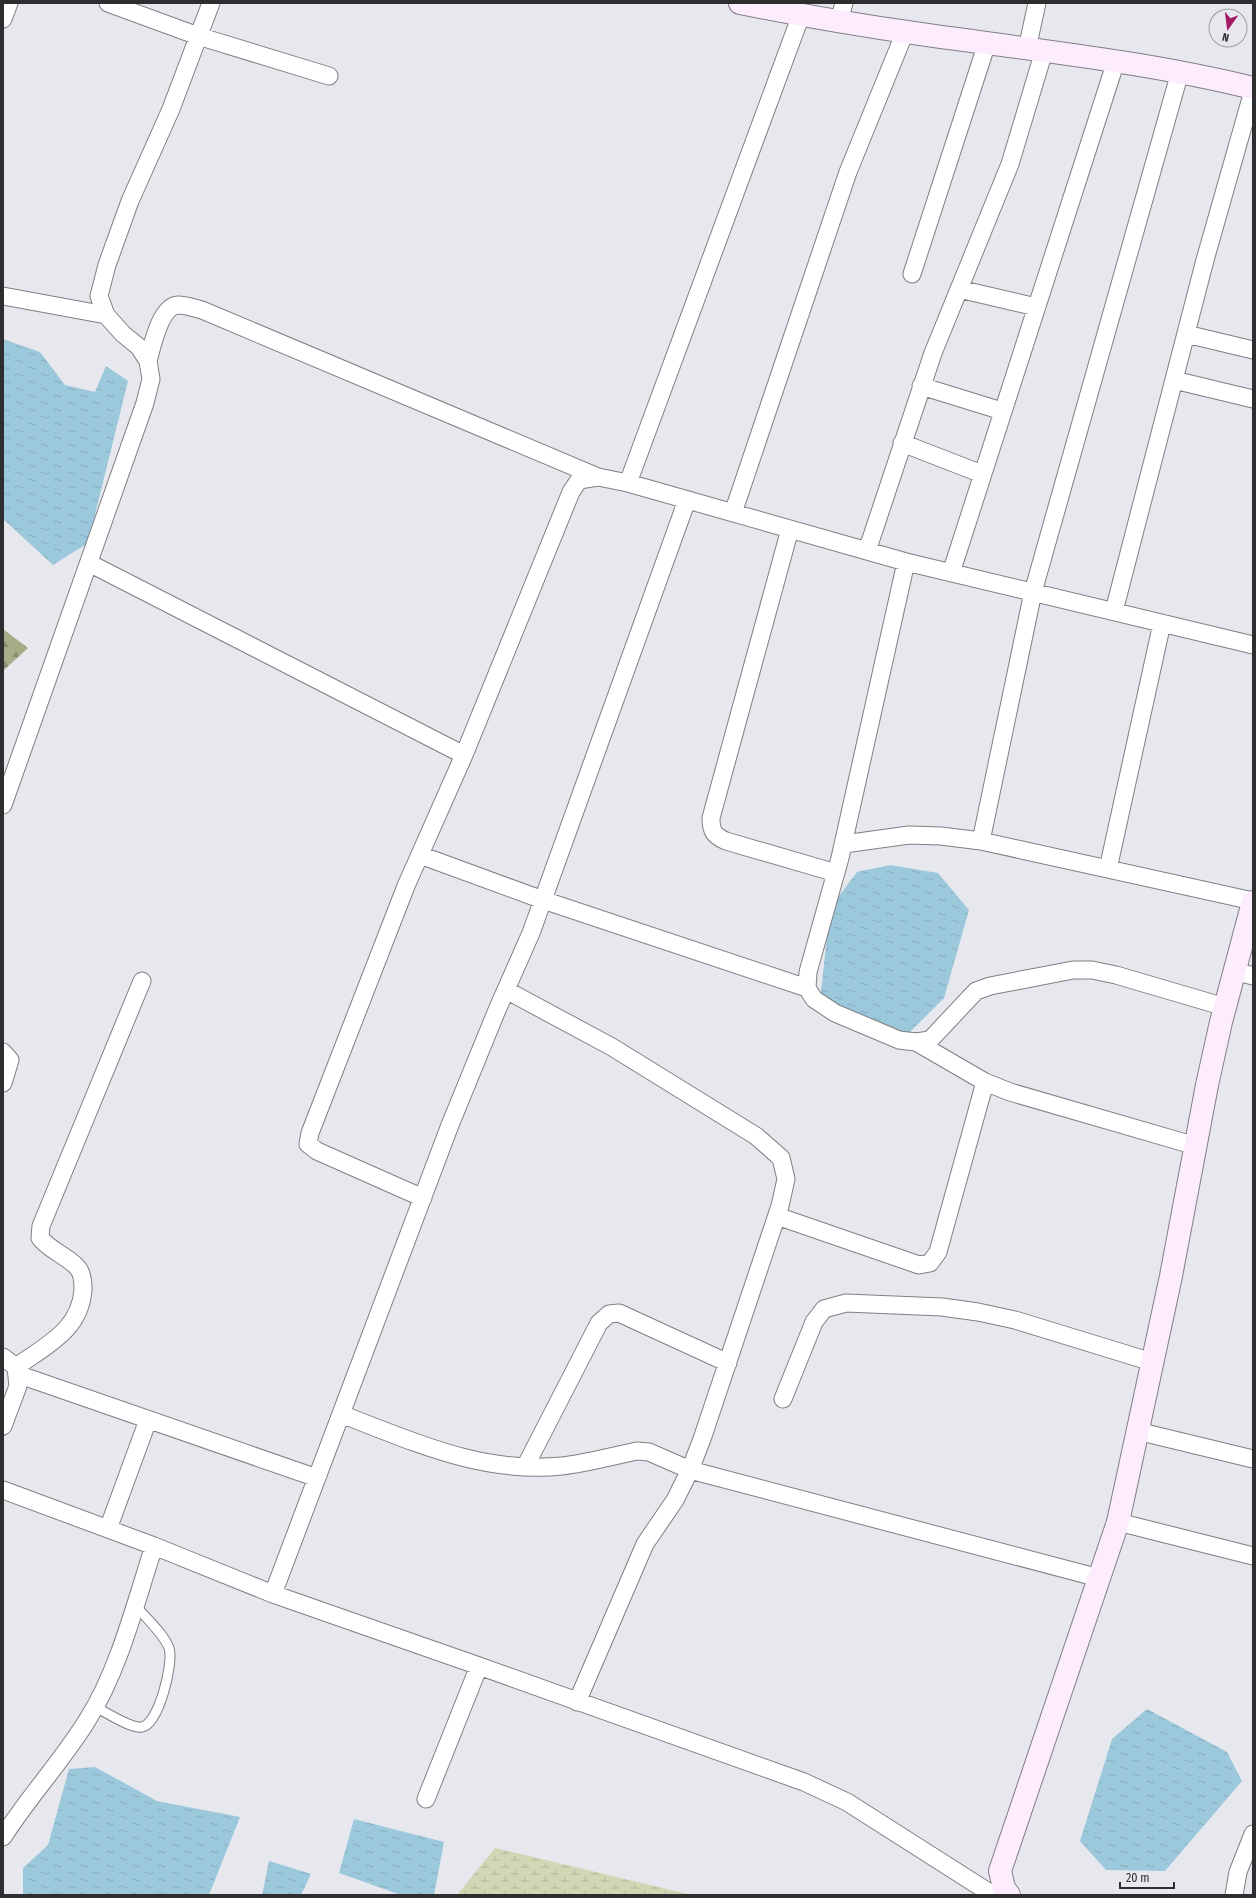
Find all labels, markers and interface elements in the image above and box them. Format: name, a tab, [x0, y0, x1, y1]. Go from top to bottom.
north arrow	[1208, 8, 1248, 48]
text: N	[1221, 30, 1230, 44]
scale bar	[1120, 1864, 1174, 1890]
text: 20 m	[1126, 1871, 1150, 1885]

